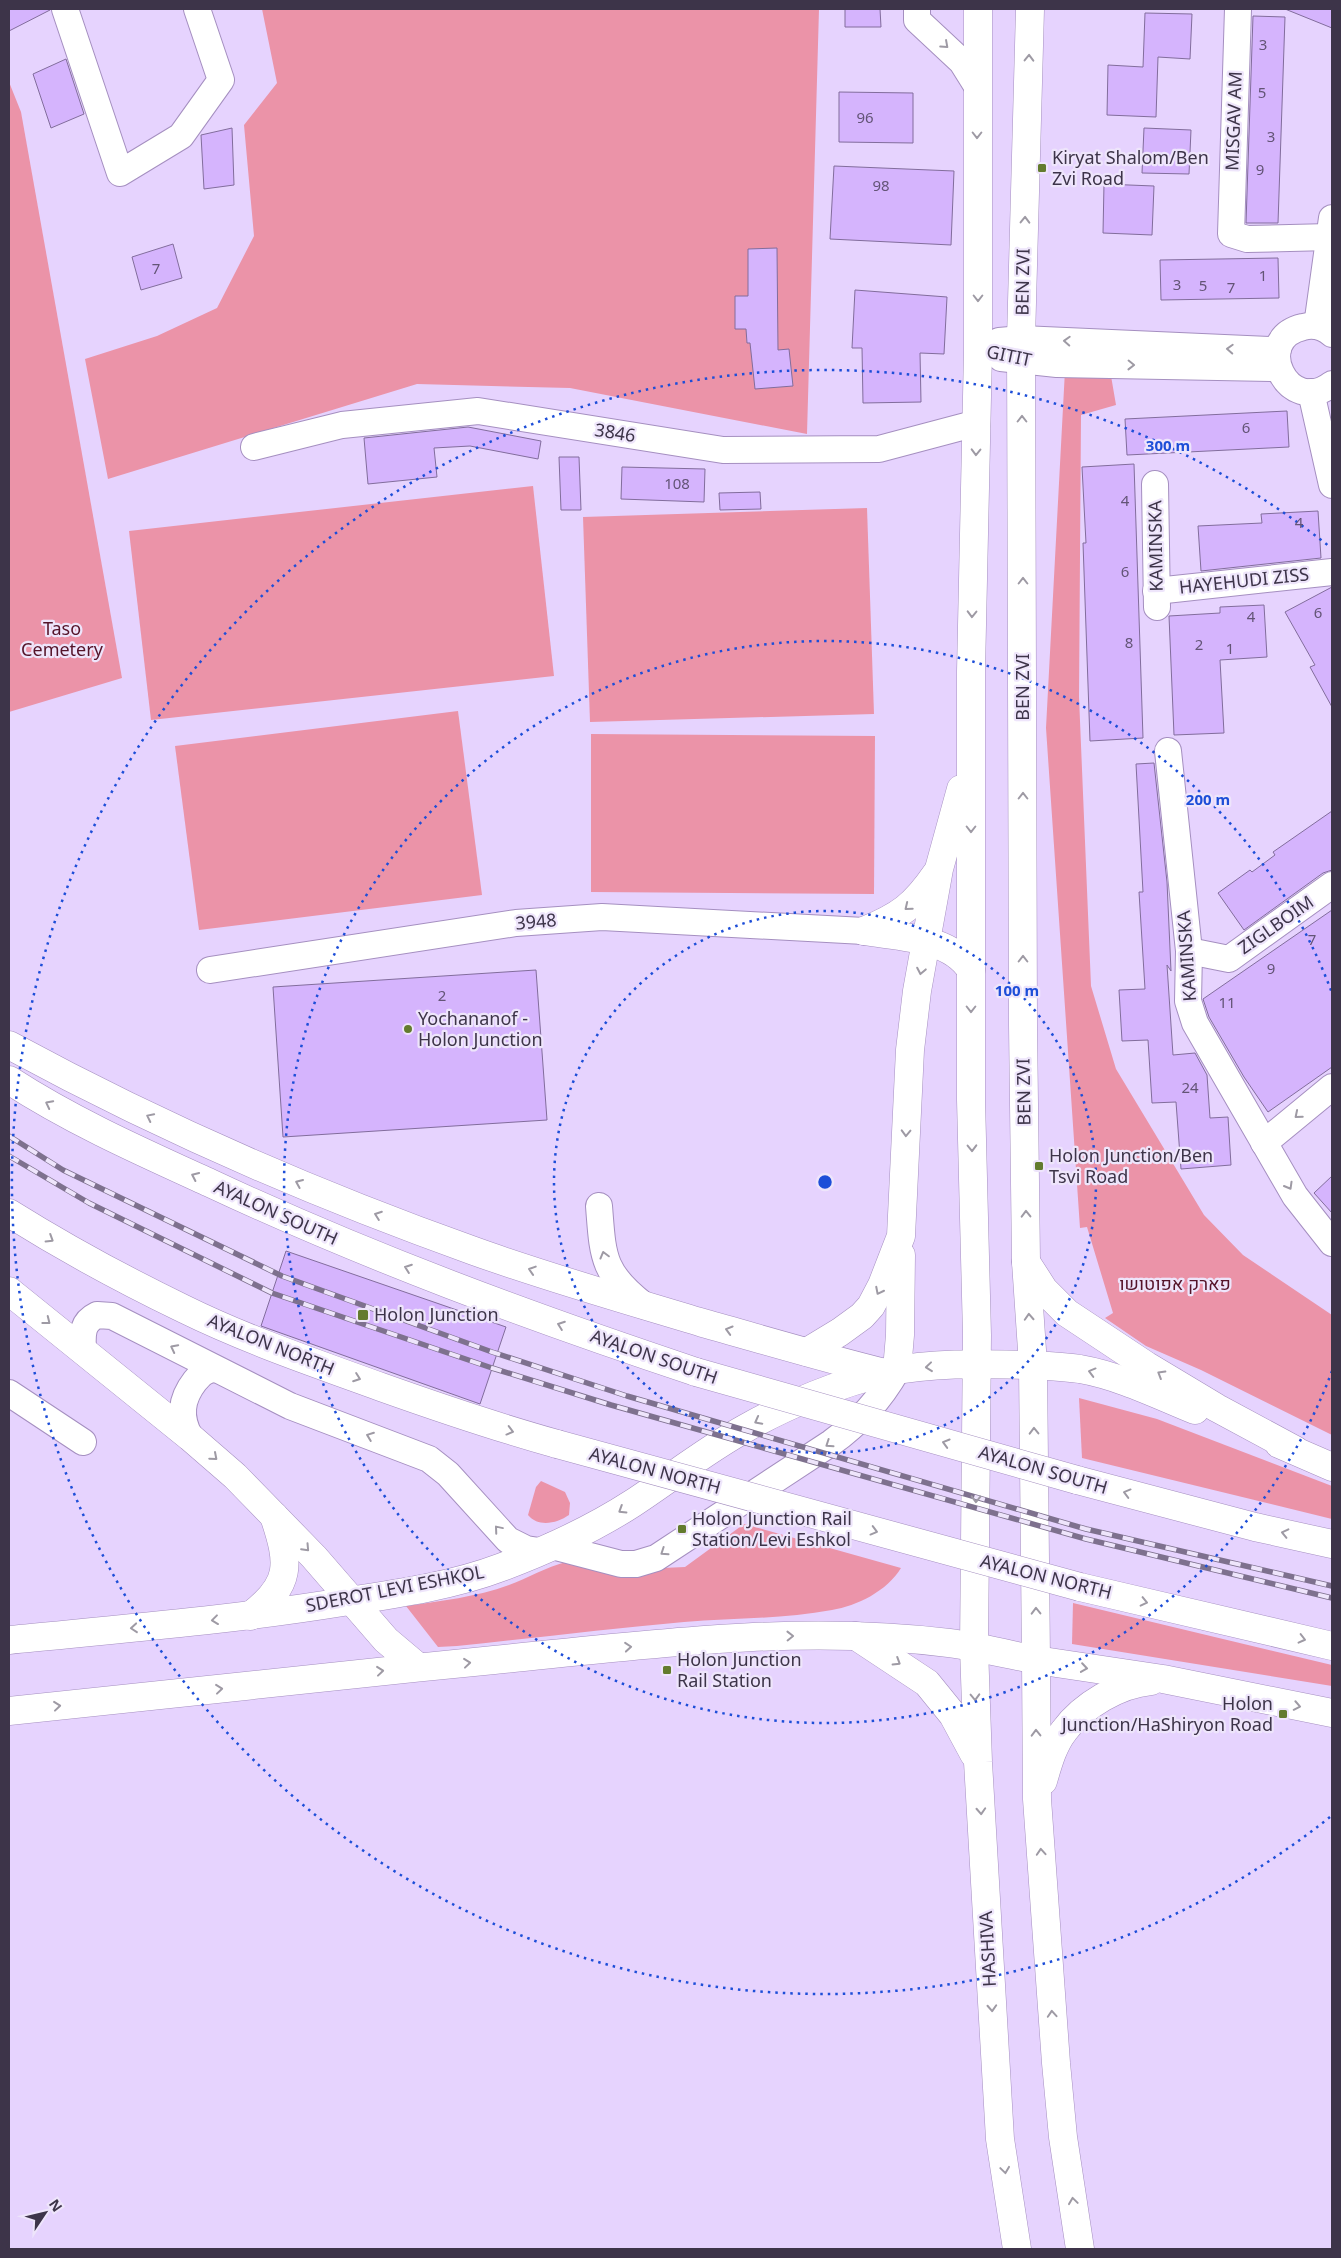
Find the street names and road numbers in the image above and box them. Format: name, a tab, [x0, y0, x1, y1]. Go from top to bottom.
street label: MISGAV AM	[1219, 71, 1247, 171]
street label: BEN ZVI	[1009, 248, 1035, 316]
street label: GITIT	[985, 339, 1034, 371]
street label: 3846	[593, 417, 637, 447]
street label: KAMINSKA	[1142, 500, 1168, 592]
street label: HAYEHUDI ZISS	[1178, 561, 1310, 599]
street label: BEN ZVI	[1010, 653, 1034, 721]
street label: ZIGLBOIM	[1233, 889, 1318, 959]
street label: 3948	[514, 907, 557, 935]
street label: KAMINSKA	[1171, 909, 1201, 1002]
street label: BEN ZVI	[1010, 1058, 1036, 1126]
street label: AYALON SOUTH	[211, 1174, 342, 1250]
street label: AYALON NORTH	[204, 1308, 338, 1380]
street label: AYALON SOUTH	[588, 1323, 721, 1389]
street label: AYALON SOUTH	[976, 1439, 1110, 1499]
street label: AYALON NORTH	[587, 1441, 723, 1499]
street label: AYALON NORTH	[978, 1548, 1115, 1604]
street label: SDEROT LEVI ESHKOL	[304, 1559, 486, 1617]
street label: HASHIVA	[973, 1910, 1001, 1988]

